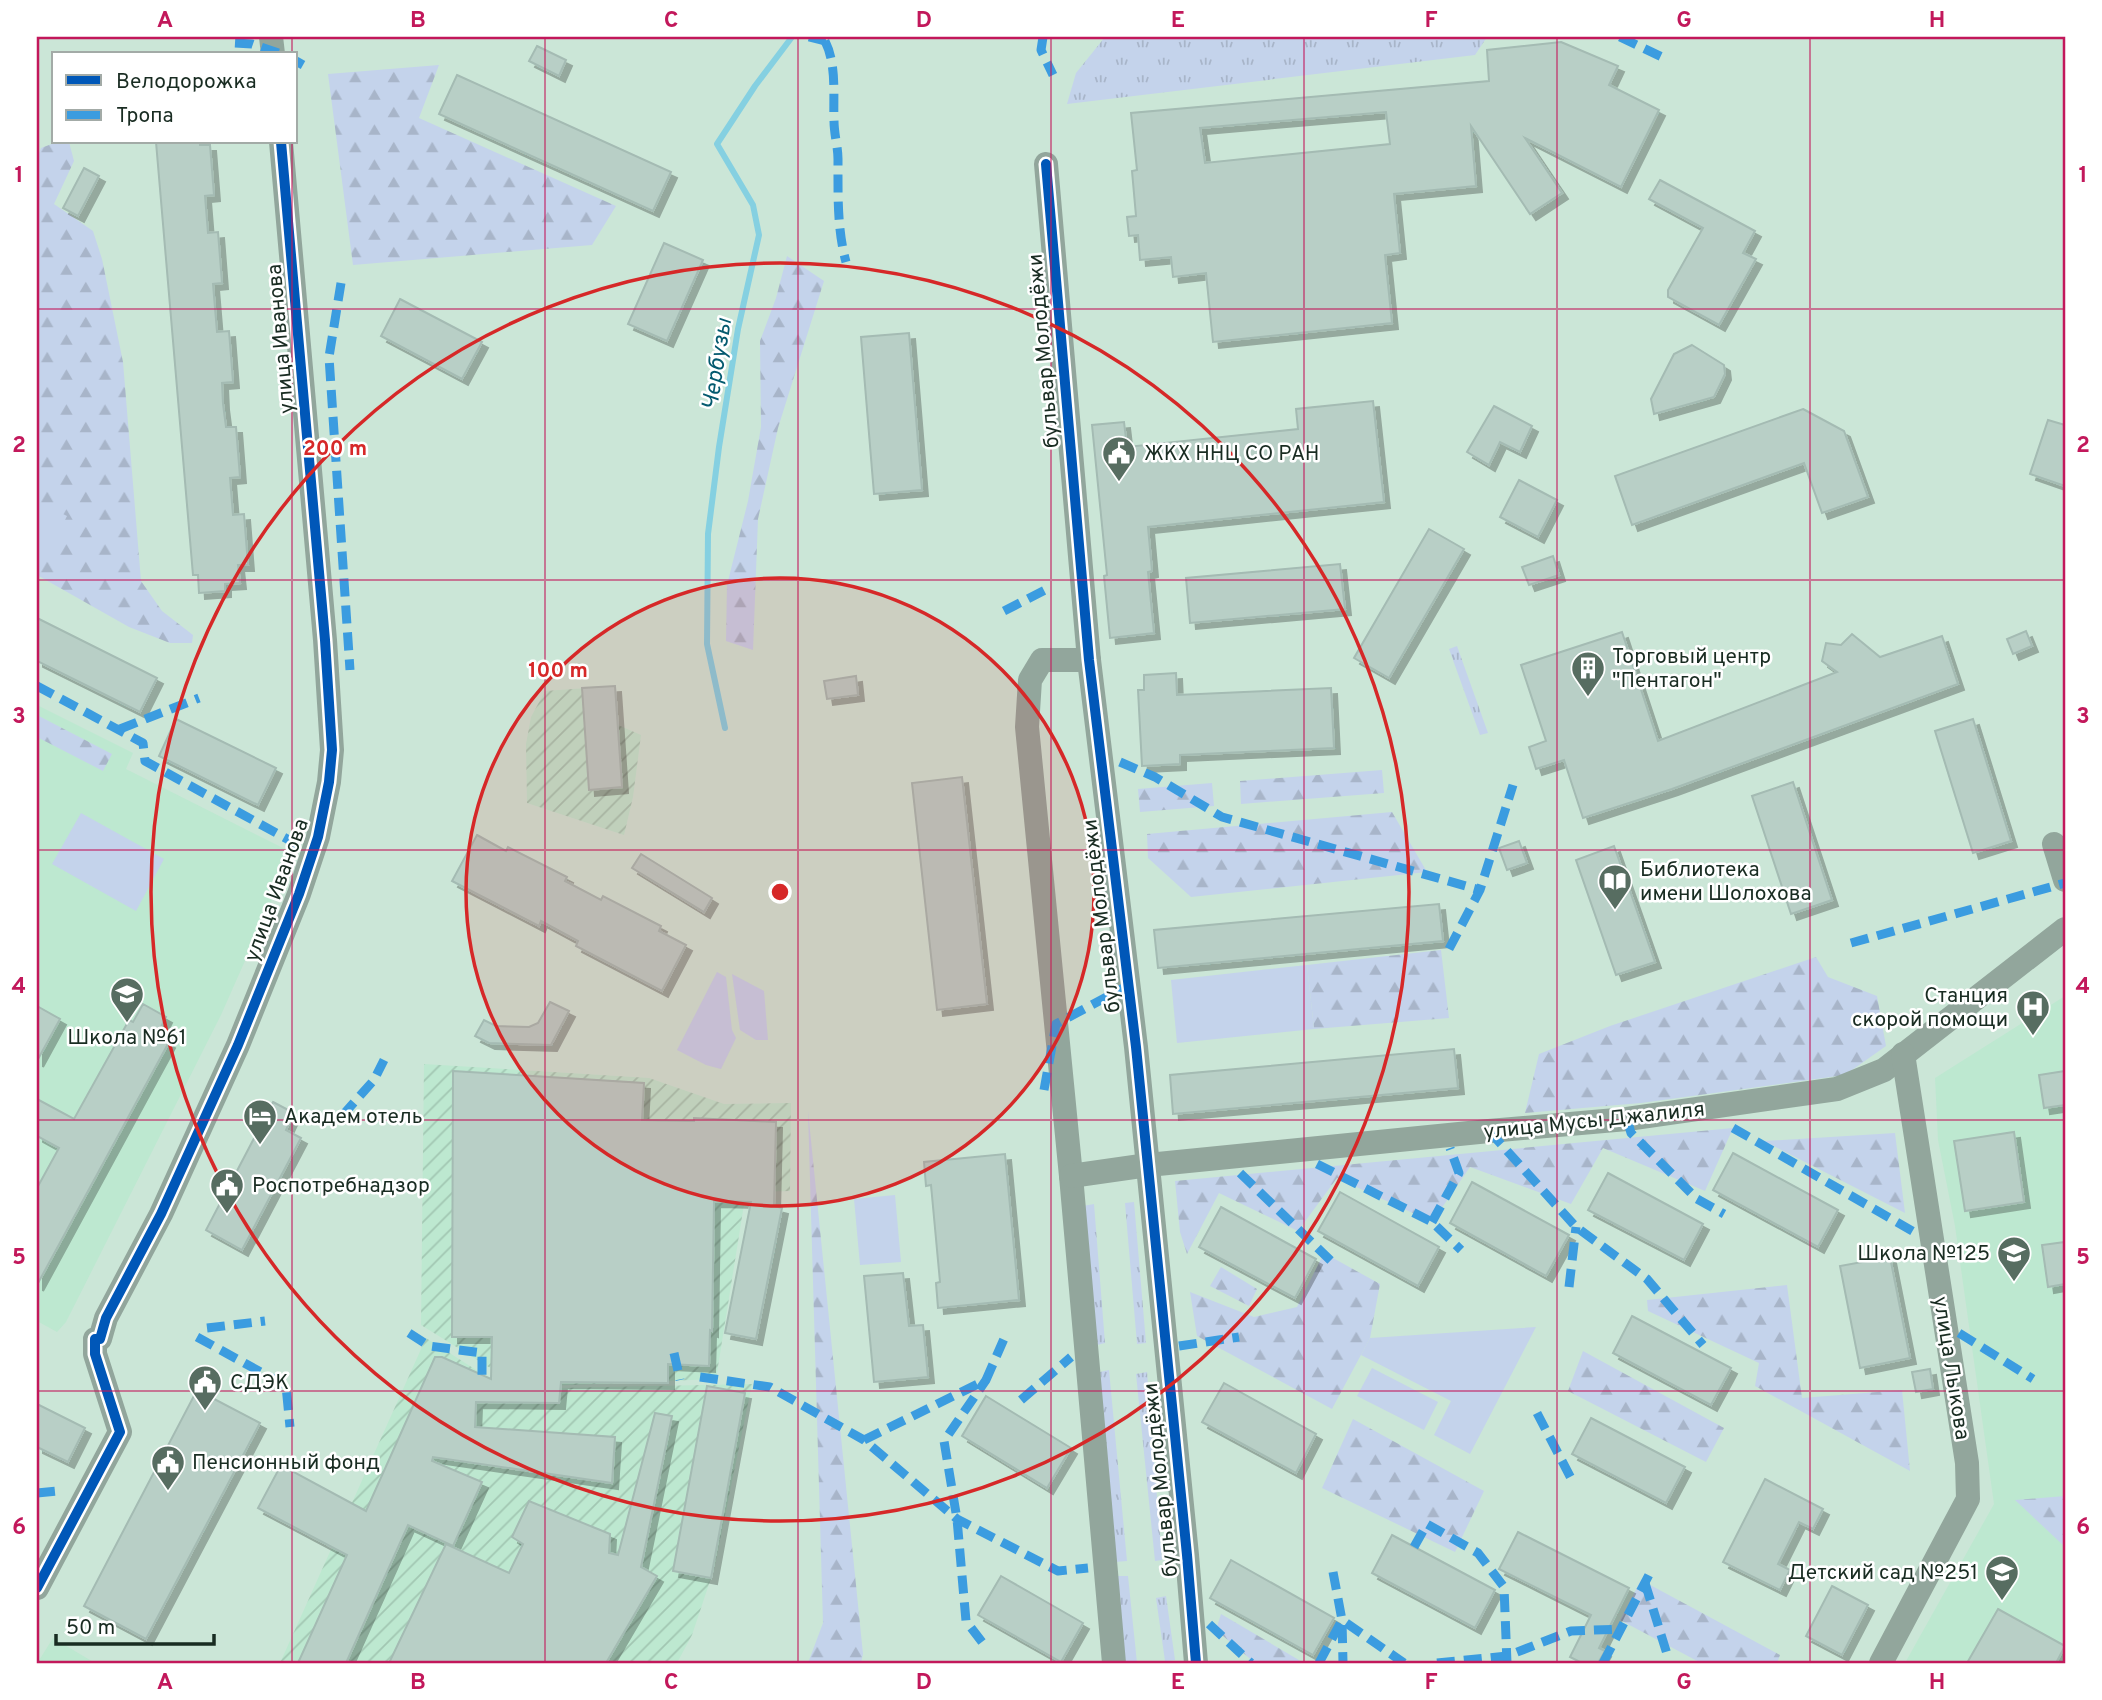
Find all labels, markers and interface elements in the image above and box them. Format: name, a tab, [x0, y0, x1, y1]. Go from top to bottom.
text: A	[157, 7, 173, 36]
text: B	[410, 7, 426, 36]
text: C	[664, 7, 678, 36]
text: D	[916, 7, 932, 36]
text: E	[1171, 7, 1185, 36]
text: F	[1424, 7, 1438, 36]
text: G	[1676, 7, 1692, 36]
text: H	[1929, 7, 1945, 36]
legend	[52, 52, 298, 144]
text: Велодорожка	[116, 69, 256, 96]
text: Тропа	[116, 103, 174, 130]
text: 1	[14, 162, 24, 191]
text: 1	[2078, 162, 2088, 191]
street label: бульвар Молодёжи	[1023, 253, 1066, 449]
street label: улица Иванова	[261, 263, 302, 415]
water label: Чербузы	[697, 316, 740, 412]
text: 2	[12, 432, 26, 461]
text: 2	[2076, 432, 2090, 461]
public building icon: ЖКХ ННЦ СО РАН	[1100, 434, 1138, 483]
text: 200 m	[303, 436, 367, 463]
place label: ЖКХ ННЦ СО РАН	[1144, 441, 1319, 468]
place label: Торговый центр "Пентагон"	[1612, 644, 1771, 695]
building icon: Торговый центр "Пентагон"	[1569, 649, 1607, 698]
text: 100 m	[528, 658, 588, 685]
text: 3	[12, 703, 26, 732]
text: 3	[2076, 703, 2090, 732]
street label: улица Иванова	[239, 815, 316, 966]
street label: бульвар Молодёжи	[1077, 817, 1128, 1014]
place label: Библиотека имени Шолохова	[1640, 857, 1812, 908]
library icon: Библиотека имени Шолохова	[1596, 862, 1634, 911]
centre of rings	[768, 880, 792, 904]
text: 4	[12, 973, 26, 1002]
text: 4	[2076, 973, 2090, 1002]
school or university icon: Школа №61	[108, 975, 146, 1024]
place label: Станция скорой помощи	[1852, 983, 2008, 1034]
hospital icon: Станция скорой помощи	[2014, 988, 2052, 1037]
place label: Школа №61	[67, 1025, 187, 1052]
street label: улица Мусы Джалиля	[1482, 1096, 1706, 1147]
hotel icon: Академ отель	[241, 1097, 279, 1146]
place label: Академ отель	[284, 1104, 423, 1131]
public building icon: Роспотребнадзор	[208, 1166, 246, 1215]
place label: Роспотребнадзор	[252, 1173, 430, 1200]
school or university icon: Школа №125	[1995, 1234, 2033, 1283]
place label: Школа №125	[1857, 1241, 1990, 1268]
text: 5	[12, 1244, 26, 1273]
text: 5	[2076, 1244, 2090, 1273]
street label: улица Лыкова	[1926, 1295, 1975, 1442]
public building icon: СДЭК	[186, 1363, 224, 1412]
place label: СДЭК	[230, 1370, 289, 1397]
street label: бульвар Молодёжи	[1138, 1381, 1185, 1578]
public building icon: Пенсионный фонд	[149, 1443, 187, 1492]
place label: Пенсионный фонд	[192, 1450, 380, 1477]
text: 6	[12, 1514, 26, 1543]
text: 6	[2076, 1514, 2090, 1543]
school or university icon: Детский сад №251	[1983, 1553, 2021, 1602]
place label: Детский сад №251	[1788, 1560, 1978, 1587]
scale bar	[56, 1602, 214, 1646]
text: 50 m	[66, 1615, 115, 1642]
text: A	[157, 1669, 173, 1698]
text: B	[410, 1669, 426, 1698]
text: C	[664, 1669, 678, 1698]
text: D	[916, 1669, 932, 1698]
text: E	[1171, 1669, 1185, 1698]
text: F	[1424, 1669, 1438, 1698]
text: G	[1676, 1669, 1692, 1698]
text: H	[1929, 1669, 1945, 1698]

